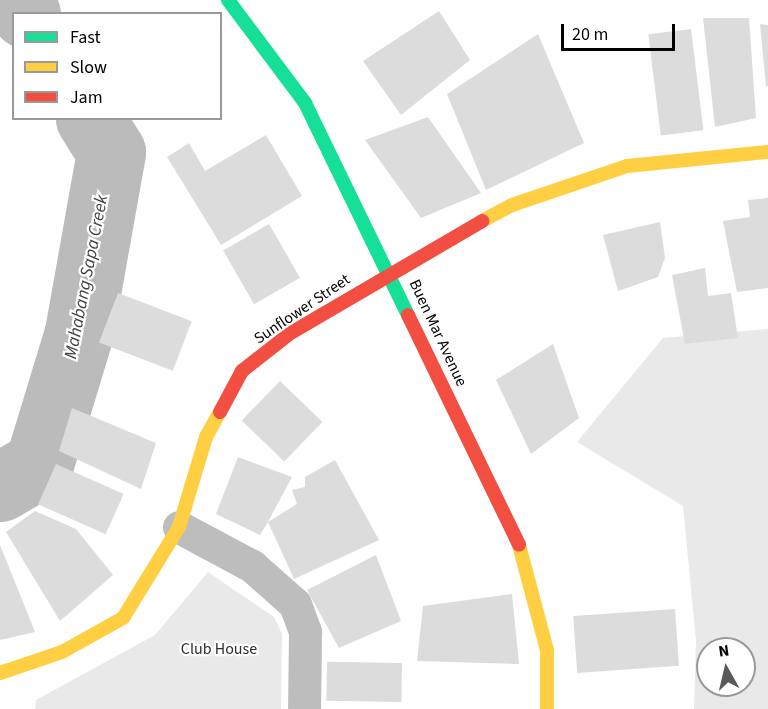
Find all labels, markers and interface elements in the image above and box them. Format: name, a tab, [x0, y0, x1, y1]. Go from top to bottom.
legend	[12, 12, 222, 120]
scale bar	[564, 12, 678, 50]
text: 20 m	[572, 22, 608, 47]
text: Fast	[70, 25, 101, 50]
text: Slow	[70, 55, 107, 80]
text: Jam	[70, 85, 103, 110]
water label: Mahabang Sapa Creek	[60, 193, 114, 361]
street label: Sunflower Street	[250, 270, 354, 348]
street label: Buen Mar Avenue	[405, 276, 471, 390]
north arrow	[696, 637, 756, 697]
park label: Club House	[181, 639, 257, 659]
text: N	[717, 640, 731, 663]

